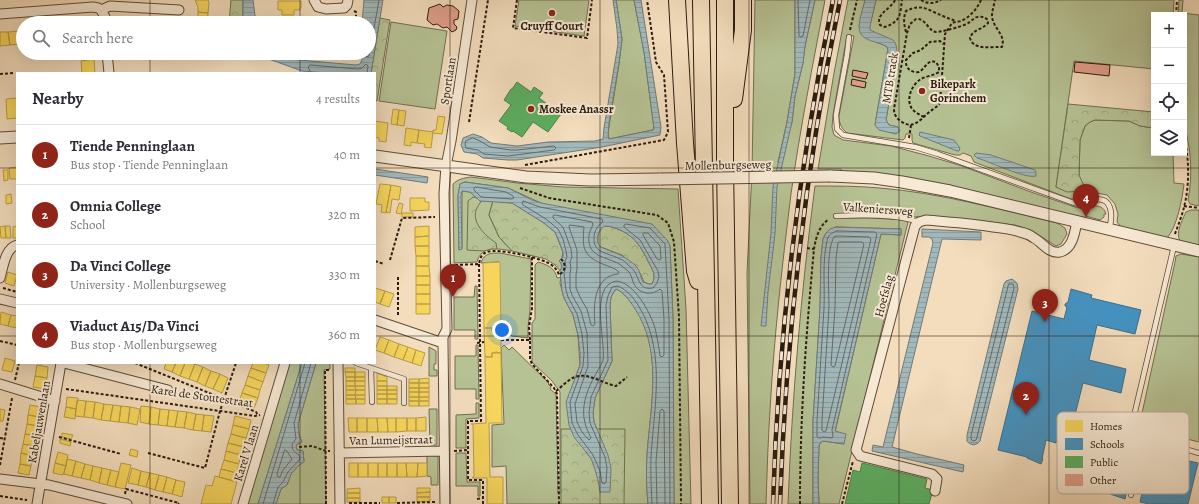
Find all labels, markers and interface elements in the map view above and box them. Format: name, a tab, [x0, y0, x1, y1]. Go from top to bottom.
marker: Cruyff Court	[547, 8, 557, 18]
map controls	[1151, 12, 1187, 156]
button: +	[1151, 12, 1187, 48]
search box	[16, 16, 376, 60]
place label: Cruyff Court	[520, 18, 584, 34]
icon: search	[30, 27, 52, 49]
text: Search here	[62, 28, 133, 48]
button: −	[1151, 48, 1187, 84]
street label: MTB track	[878, 51, 902, 105]
street label: Sportlaan	[436, 56, 460, 106]
place label: Bikepark Gorinchem	[930, 76, 986, 106]
button: locate	[1151, 84, 1187, 120]
marker: Bikepark Gorinchem	[917, 86, 927, 96]
text: Nearby	[32, 87, 83, 110]
text: 4 results	[316, 90, 360, 107]
place label: Moskee Anassr	[539, 101, 614, 117]
marker: Moskee Anassr	[526, 104, 536, 114]
button: layers	[1151, 120, 1187, 156]
text: Tiende Penninglaan	[70, 136, 195, 156]
text: 1	[43, 146, 47, 163]
text: 40 m	[334, 146, 360, 163]
text: Bus stop · Tiende Penninglaan	[70, 156, 228, 173]
street label: Mollenburgseweg	[685, 156, 771, 174]
pin: 4	[1073, 184, 1099, 217]
text: Omnia College	[70, 196, 161, 216]
street label: Valkeniersweg	[841, 198, 914, 219]
text: 2	[42, 206, 48, 223]
text: 320 m	[328, 206, 360, 223]
text: School	[70, 216, 105, 233]
text: Da Vinci College	[70, 256, 171, 276]
pin: 1	[440, 264, 466, 297]
text: 3	[42, 266, 48, 283]
text: 330 m	[329, 266, 360, 283]
street label: Hoefslag	[871, 273, 897, 319]
text: University · Mollenburgseweg	[70, 276, 226, 293]
pin: 3	[1032, 289, 1058, 322]
text: Viaduct A15/Da Vinci	[70, 316, 199, 336]
your location	[492, 320, 512, 340]
text: 4	[42, 326, 48, 343]
text: 360 m	[328, 326, 360, 343]
text: Bus stop · Mollenburgseweg	[70, 336, 217, 353]
street label: Kabeljauwenlaan	[24, 379, 54, 464]
street label: Karel de Stoutestraat	[150, 381, 254, 411]
pin: 2	[1013, 382, 1039, 415]
legend	[1057, 412, 1189, 494]
text: Homes	[1090, 419, 1122, 434]
street label: Karel V laan	[230, 422, 262, 483]
street label: Van Lumeijstraat	[348, 431, 433, 449]
text: Schools	[1090, 437, 1124, 452]
text: Public	[1090, 455, 1118, 470]
text: Other	[1090, 473, 1116, 488]

